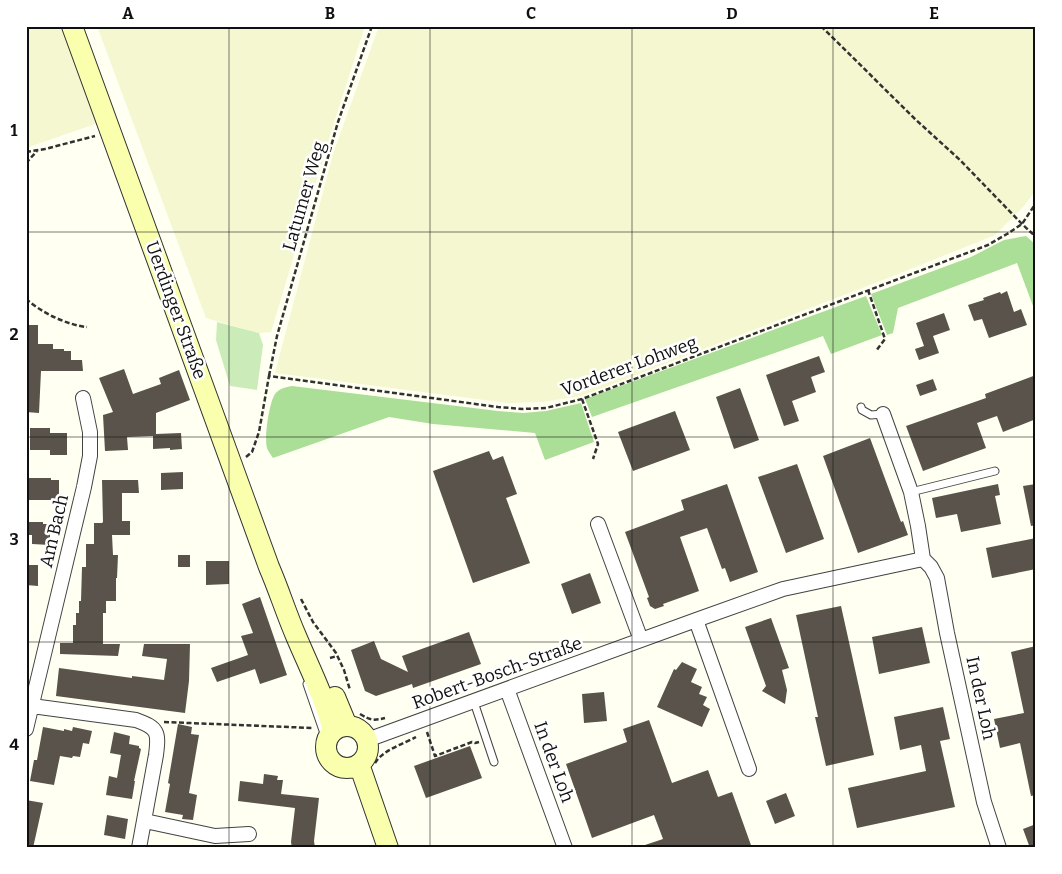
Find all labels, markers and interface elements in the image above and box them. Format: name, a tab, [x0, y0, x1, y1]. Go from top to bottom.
text: A	[122, 4, 134, 23]
text: B	[325, 4, 335, 23]
text: C	[526, 4, 536, 23]
text: D	[726, 4, 738, 23]
text: E	[929, 4, 939, 23]
text: 1	[11, 121, 18, 140]
street label: Latumer Weg	[278, 139, 330, 253]
street label: Uerdinger Straße	[141, 238, 211, 382]
text: 2	[9, 325, 19, 344]
street label: Vorderer Lohweg	[558, 331, 700, 401]
street label: Am Bach	[35, 492, 73, 570]
text: 3	[9, 530, 19, 549]
street label: Robert-Bosch-Straße	[409, 632, 585, 714]
street label: In der Loh	[961, 654, 1001, 742]
street label: In der Loh	[529, 718, 579, 806]
text: 4	[9, 735, 19, 754]

